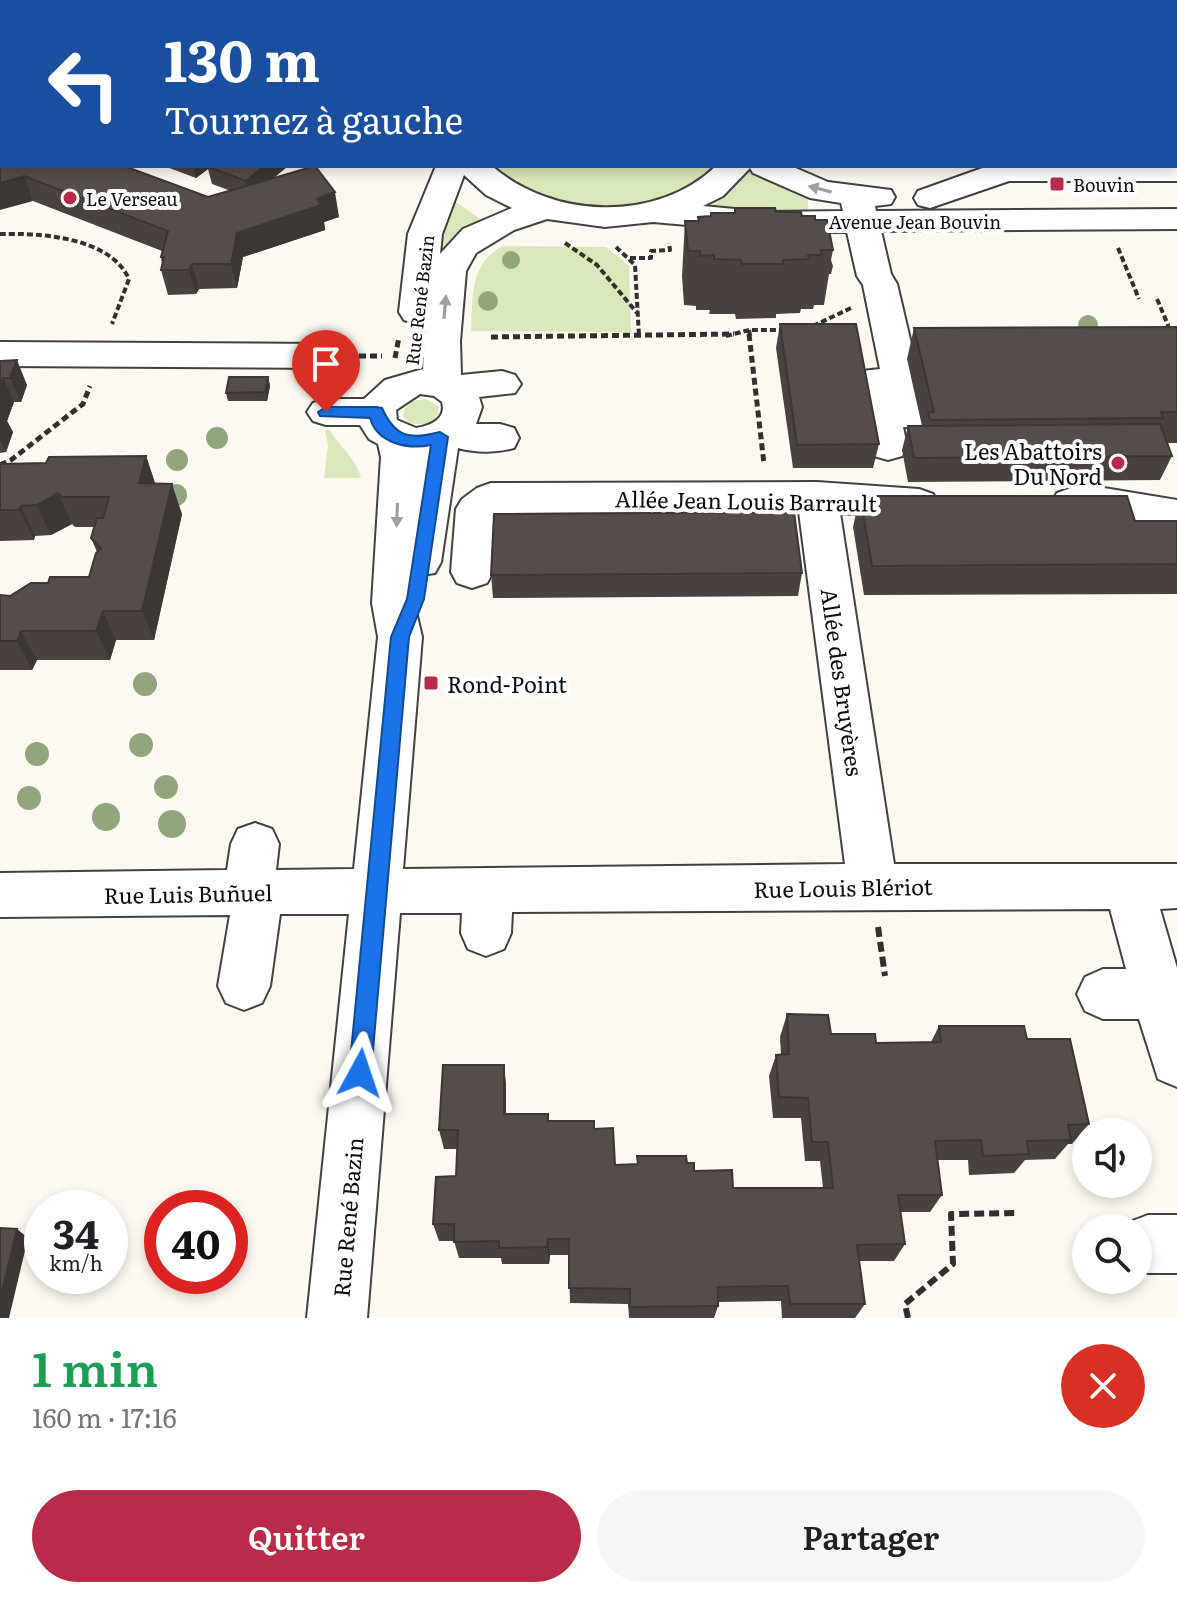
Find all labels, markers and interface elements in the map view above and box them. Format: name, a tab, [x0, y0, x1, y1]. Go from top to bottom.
text: 130 m	[164, 16, 320, 99]
icon: left	[32, 32, 136, 136]
text: Tournez à gauche	[164, 92, 463, 145]
place label: Bouvin	[1073, 171, 1135, 198]
marker: Bouvin	[1048, 175, 1066, 193]
one-way arrow	[807, 183, 832, 195]
place label: Le Verseau	[86, 185, 178, 212]
marker: Le Verseau	[61, 189, 79, 207]
street label: Avenue Jean Bouvin	[829, 208, 1001, 235]
street label: Rue René Bazin	[398, 233, 440, 367]
one-way arrow	[439, 294, 452, 319]
pin	[292, 330, 360, 412]
icon: arrive	[304, 342, 348, 386]
place label: Les Abattoirs Du Nord	[964, 434, 1102, 492]
marker: Les Abattoirs Du Nord	[1109, 454, 1127, 472]
street label: Allée Jean Louis Barrault	[615, 481, 877, 519]
one-way arrow	[390, 503, 403, 528]
street label: Allée des Bruyères	[813, 586, 873, 778]
place label: Rond-Point	[447, 667, 567, 700]
marker: Rond-Point	[422, 674, 440, 692]
street label: Rue Louis Blériot	[753, 869, 933, 905]
street label: Rue Luis Buñuel	[103, 875, 273, 911]
position arrow	[318, 1031, 402, 1115]
map controls	[1072, 1118, 1152, 1294]
button: sound	[1072, 1118, 1152, 1198]
street label: Rue René Bazin	[324, 1136, 370, 1298]
speed limit sign: 40	[144, 1190, 248, 1294]
text: 34	[53, 1202, 99, 1261]
button: search	[1072, 1214, 1152, 1294]
text: km/h	[49, 1247, 103, 1277]
text: 1 min	[32, 1331, 158, 1402]
button: close	[1061, 1344, 1145, 1428]
text: 160 m · 17:16	[32, 1397, 177, 1436]
button: Quitter	[32, 1490, 581, 1582]
button: Partager	[597, 1490, 1145, 1582]

